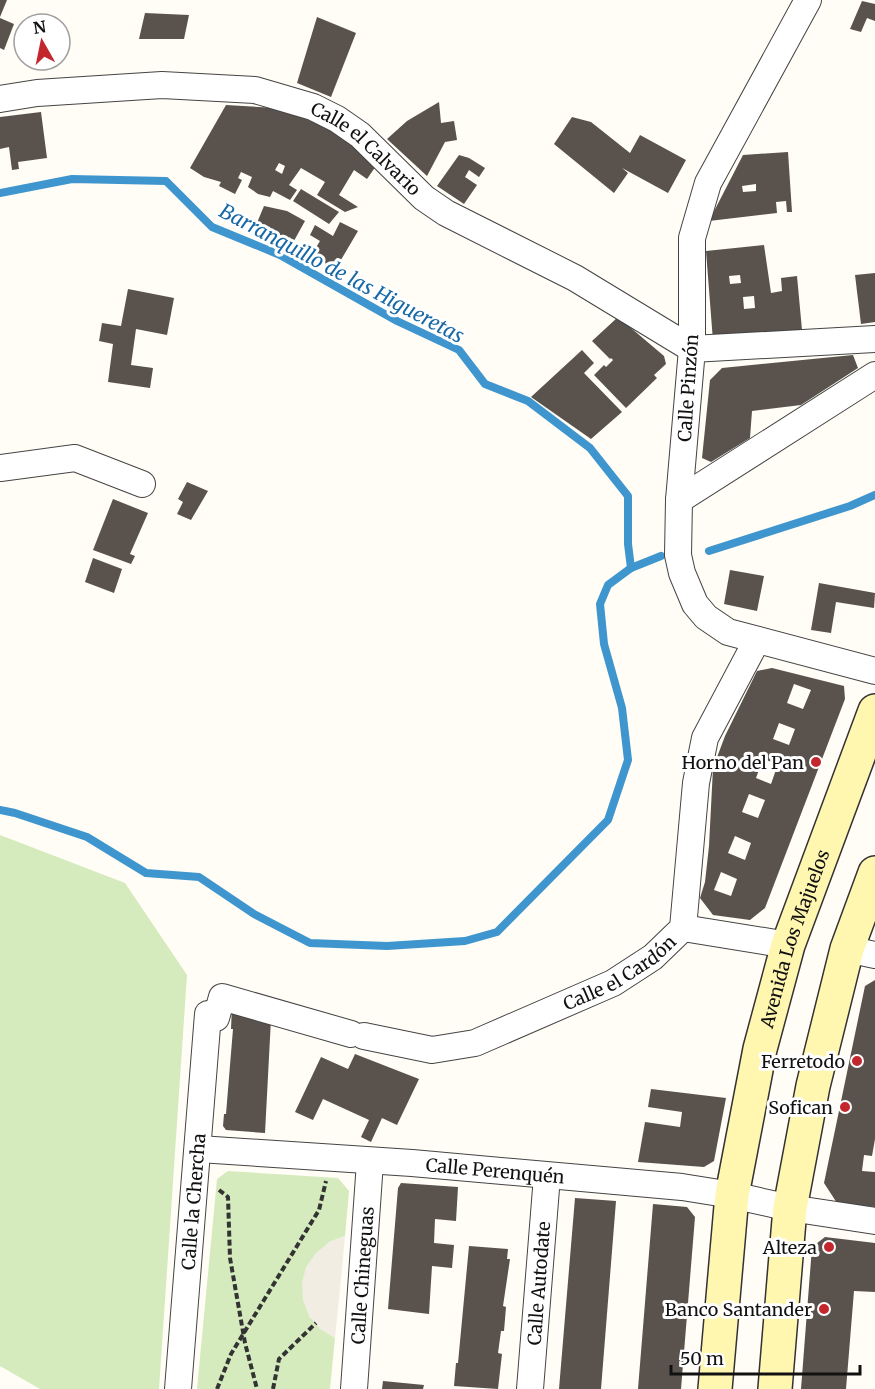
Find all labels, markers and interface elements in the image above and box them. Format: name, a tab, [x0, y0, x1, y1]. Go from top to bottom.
north arrow	[12, 12, 72, 72]
text: N	[32, 16, 48, 38]
street label: Calle el Calvario	[307, 96, 426, 200]
water label: Barranquillo de las Higueretas	[216, 198, 468, 348]
street label: Calle Pinzón	[673, 333, 703, 443]
place label: Horno del Pan	[682, 751, 804, 774]
marker: Horno del Pan	[809, 755, 823, 769]
street label: Avenida Los Majuelos	[754, 846, 834, 1031]
street label: Calle el Cardón	[559, 930, 680, 1015]
place label: Ferretodo	[761, 1050, 845, 1073]
marker: Ferretodo	[850, 1054, 864, 1068]
place label: Sofican	[768, 1096, 833, 1119]
marker: Sofican	[838, 1100, 852, 1114]
street label: Calle la Chercha	[176, 1132, 210, 1271]
street label: Calle Perenquén	[425, 1153, 566, 1188]
street label: Calle Chineguas	[346, 1205, 378, 1345]
street label: Calle Autodate	[522, 1221, 555, 1346]
place label: Alteza	[762, 1236, 817, 1259]
marker: Alteza	[822, 1240, 836, 1254]
place label: Banco Santander	[665, 1298, 812, 1321]
marker: Banco Santander	[817, 1302, 831, 1316]
scale bar	[671, 1338, 860, 1376]
text: 50 m	[680, 1347, 724, 1370]

